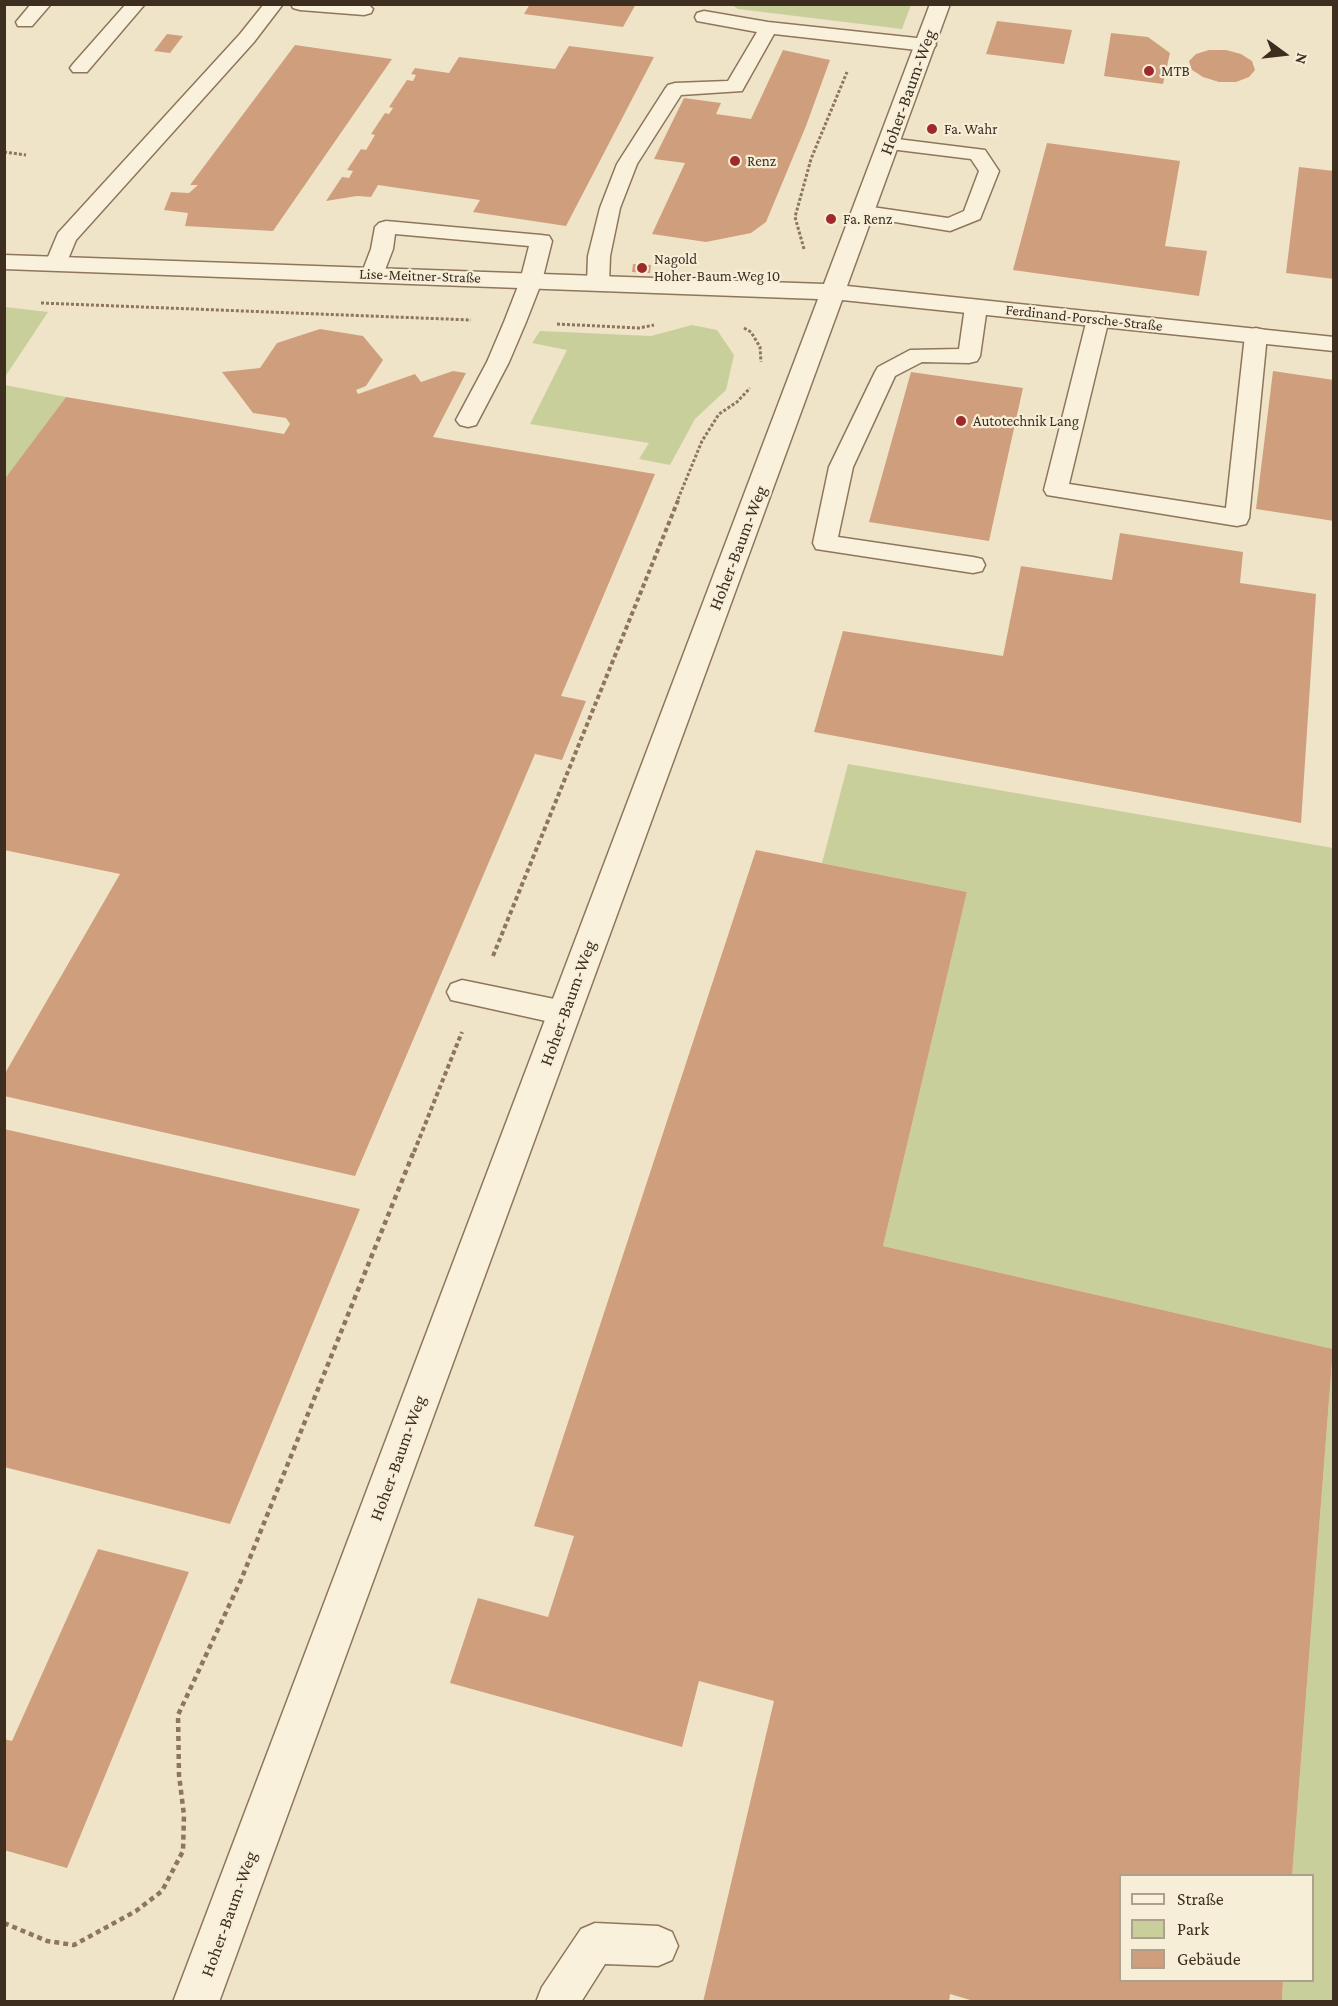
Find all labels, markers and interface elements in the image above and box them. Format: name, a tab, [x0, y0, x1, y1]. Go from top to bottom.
north arrow	[1254, 24, 1314, 84]
street label: Hoher-Baum-Weg	[875, 26, 941, 158]
text: N	[1292, 51, 1311, 66]
place label: MTB	[1161, 62, 1190, 80]
marker: MTB	[1142, 64, 1156, 78]
place label: Fa. Wahr	[944, 120, 998, 138]
marker: Fa. Wahr	[925, 122, 939, 136]
place label: Renz	[747, 152, 776, 170]
marker: Renz	[728, 154, 742, 168]
place label: Fa. Renz	[843, 210, 892, 228]
marker: Fa. Renz	[824, 212, 838, 226]
place label: Nagold Hoher-Baum-Weg 10	[654, 250, 780, 285]
marker: Nagold Hoher-Baum-Weg 10	[635, 261, 649, 275]
street label: Lise-Meitner-Straße	[359, 265, 481, 287]
street label: Ferdinand-Porsche-Straße	[1004, 301, 1164, 335]
place label: Autotechnik Lang	[973, 412, 1079, 430]
marker: Autotechnik Lang	[954, 414, 968, 428]
street label: Hoher-Baum-Weg	[704, 482, 772, 614]
street label: Hoher-Baum-Weg	[535, 937, 601, 1069]
street label: Hoher-Baum-Weg	[365, 1392, 431, 1524]
street label: Hoher-Baum-Weg	[196, 1848, 262, 1980]
legend	[1119, 1874, 1314, 1982]
text: Straße	[1177, 1889, 1224, 1909]
text: Park	[1177, 1919, 1209, 1939]
text: Gebäude	[1177, 1949, 1241, 1969]

